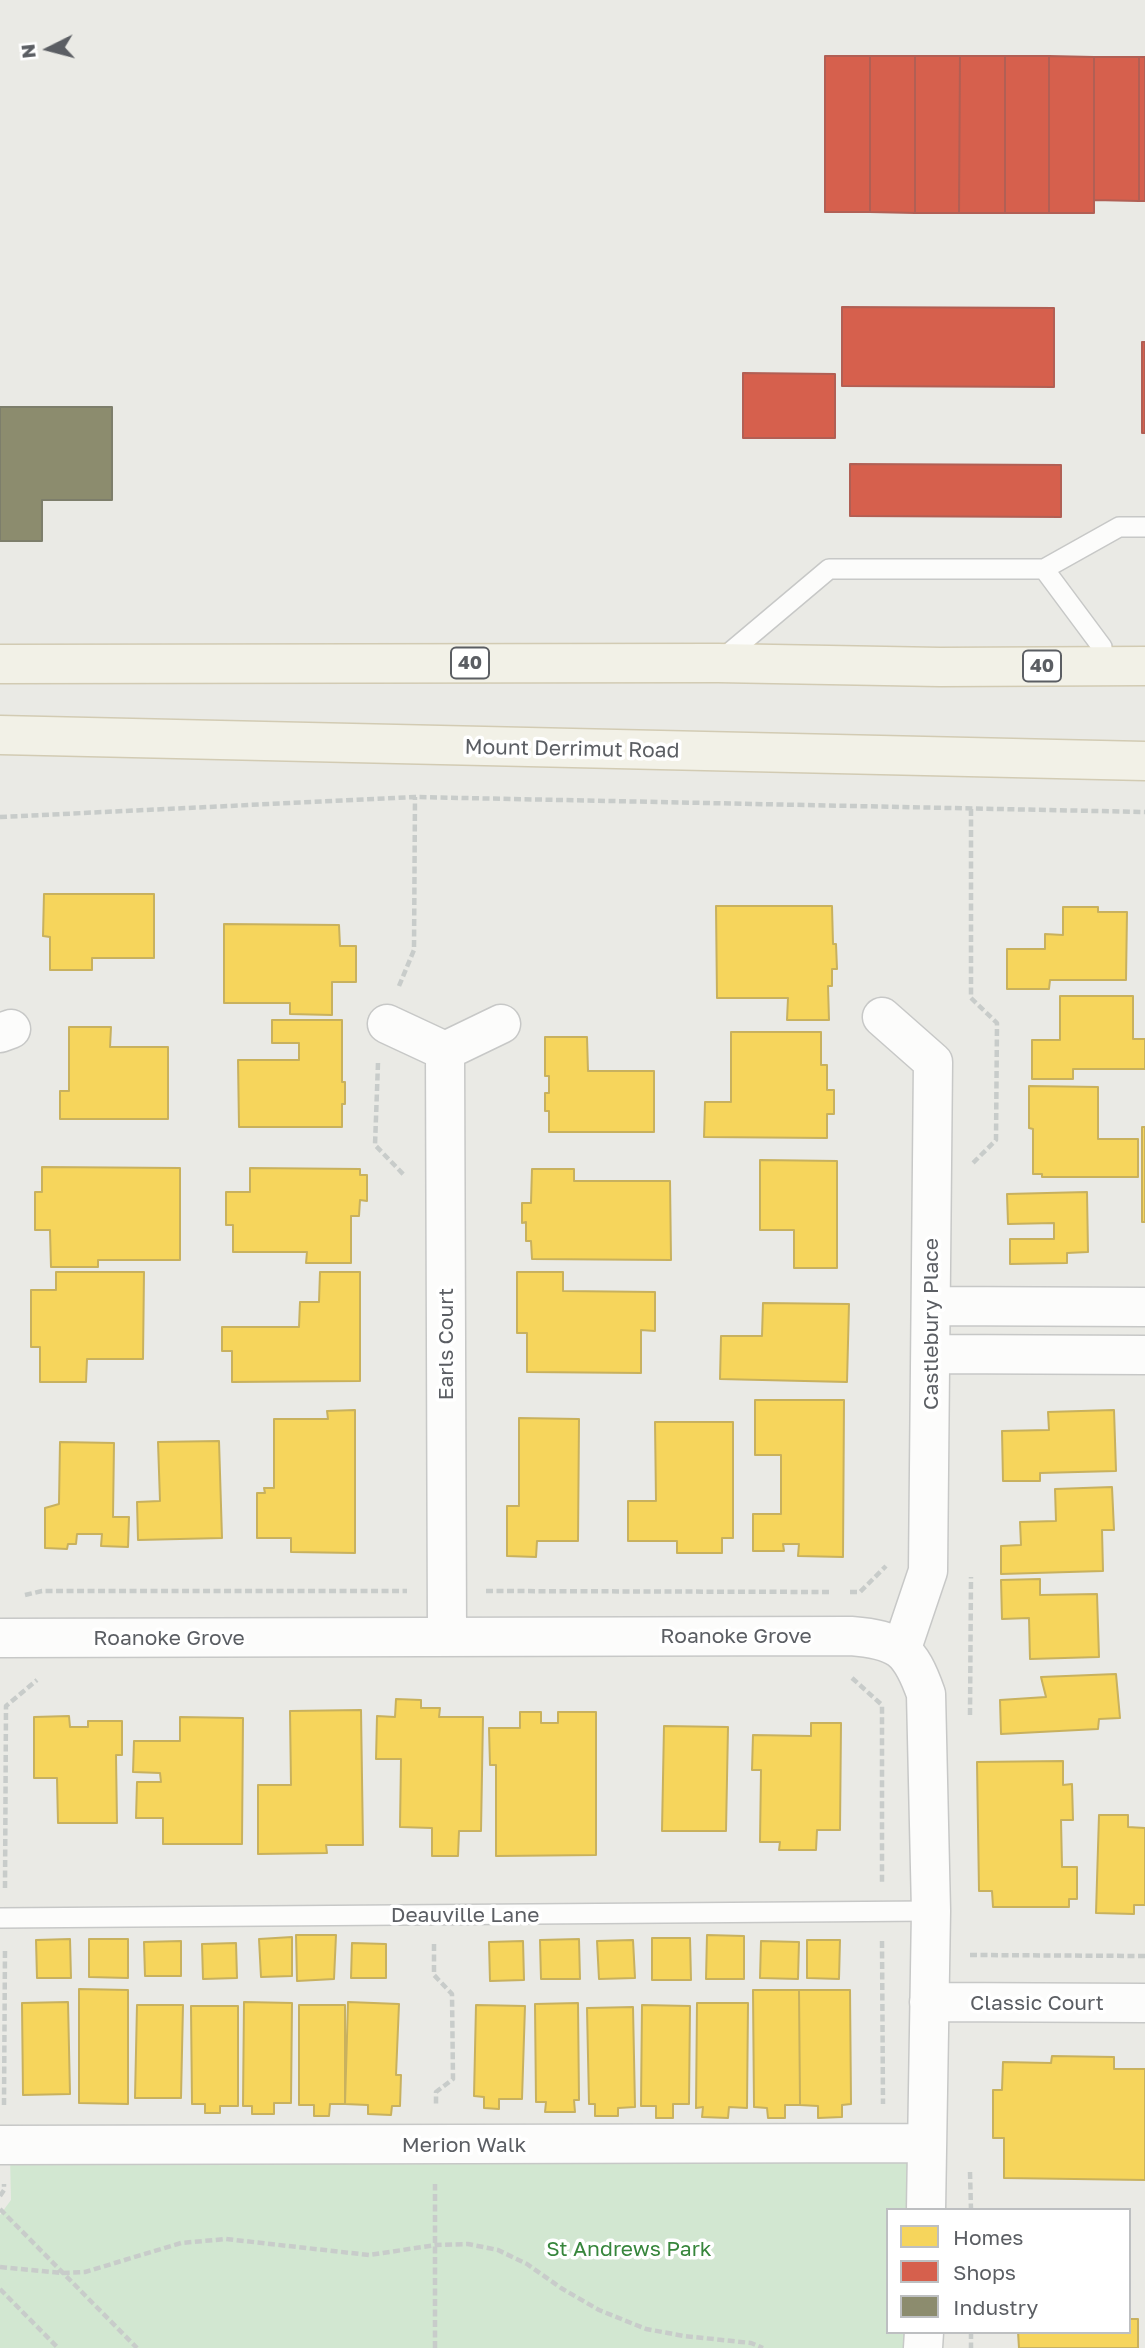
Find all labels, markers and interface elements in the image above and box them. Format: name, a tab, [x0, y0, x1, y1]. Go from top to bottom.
north arrow	[14, 14, 84, 84]
text: N	[15, 43, 40, 60]
road number: 40	[451, 648, 489, 678]
road number: 40	[1023, 650, 1061, 681]
street label: Mount Derrimut Road	[464, 735, 680, 763]
street label: Castlebury Place	[918, 1238, 944, 1410]
street label: Earls Court	[433, 1288, 459, 1400]
street label: Roanoke Grove	[660, 1623, 812, 1649]
street label: Roanoke Grove	[93, 1625, 245, 1651]
street label: Deauville Lane	[391, 1902, 539, 1928]
street label: Classic Court	[970, 1990, 1104, 2016]
street label: Merion Walk	[402, 2132, 526, 2158]
legend	[886, 2208, 1131, 2334]
text: Homes	[953, 2224, 1023, 2250]
park label: St Andrews Park	[546, 2236, 712, 2262]
text: Shops	[953, 2259, 1016, 2285]
text: Industry	[953, 2294, 1038, 2320]

